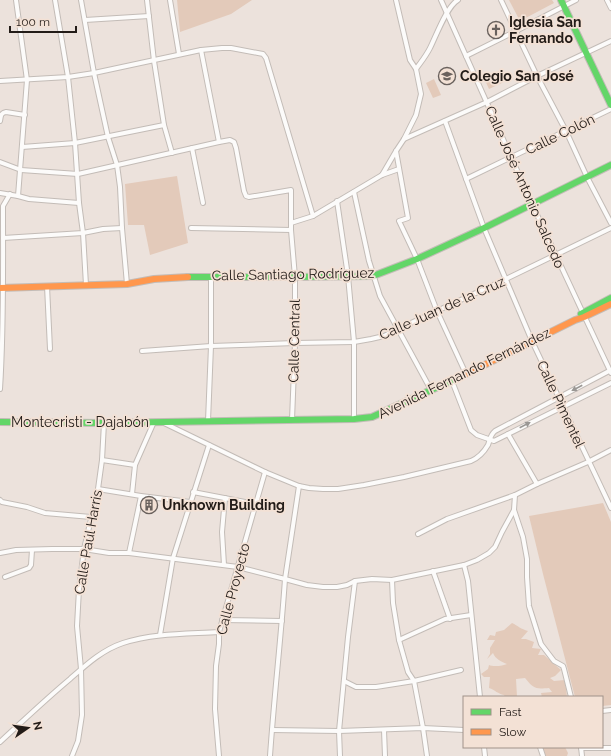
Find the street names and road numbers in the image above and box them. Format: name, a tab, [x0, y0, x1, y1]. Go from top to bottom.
street label: Calle José Antonio Salcedo	[482, 103, 568, 271]
street label: Calle Colón	[523, 110, 597, 158]
street label: Calle Santiago Rodríguez	[212, 265, 375, 283]
street label: Calle Juan de la Cruz	[377, 273, 507, 343]
street label: Calle Central	[285, 299, 303, 383]
street label: Avenida Fernando Fernández	[375, 324, 553, 422]
street label: Calle Pimentel	[534, 358, 588, 450]
street label: Montecristi - Dajabón	[11, 414, 149, 430]
street label: Calle Paúl Harris	[71, 488, 105, 595]
street label: Calle Proyecto	[213, 541, 253, 637]

